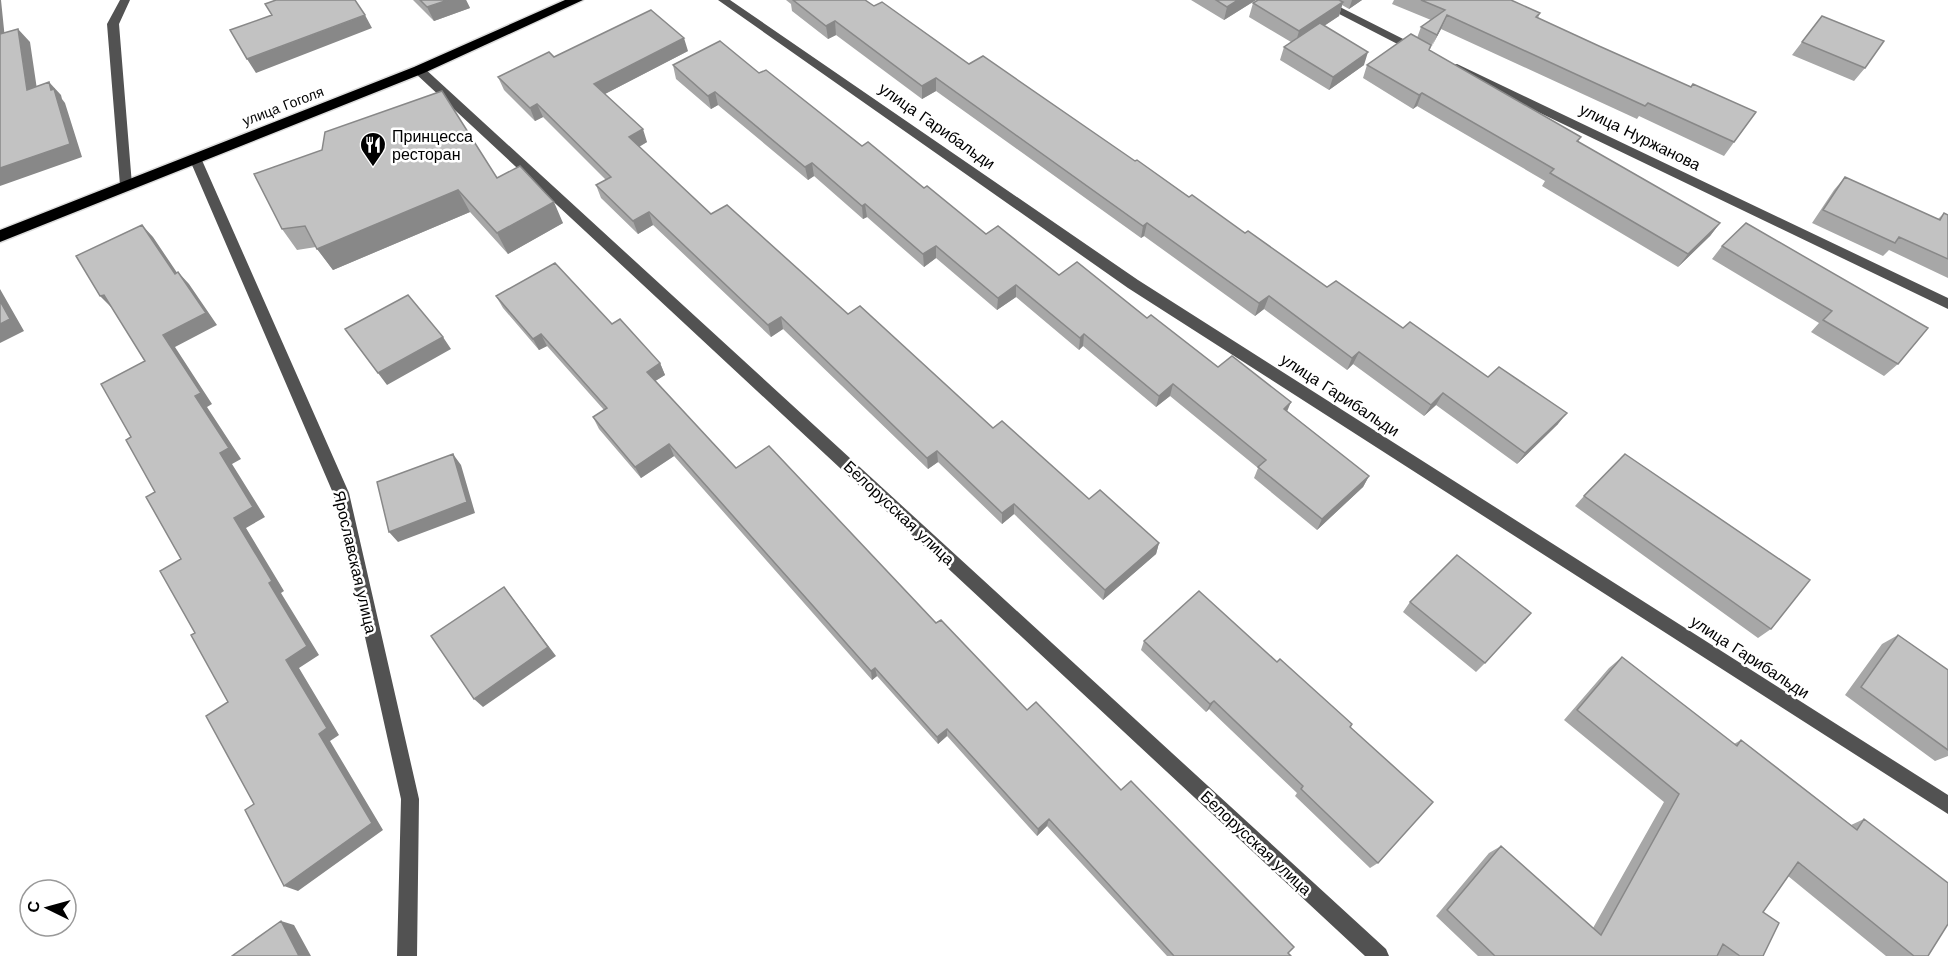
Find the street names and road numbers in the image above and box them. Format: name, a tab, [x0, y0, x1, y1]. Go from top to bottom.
street label: улица Гарибальди	[875, 79, 999, 173]
street label: улица Гоголя	[240, 83, 326, 129]
street label: улица Нуржанова	[1576, 99, 1704, 175]
street label: улица Гарибальди	[1277, 350, 1403, 440]
street label: Белорусская улица	[840, 457, 958, 569]
street label: Ярославская улица	[329, 489, 381, 635]
street label: улица Гарибальди	[1687, 612, 1813, 702]
street label: Белорусская улица	[1197, 787, 1315, 899]

